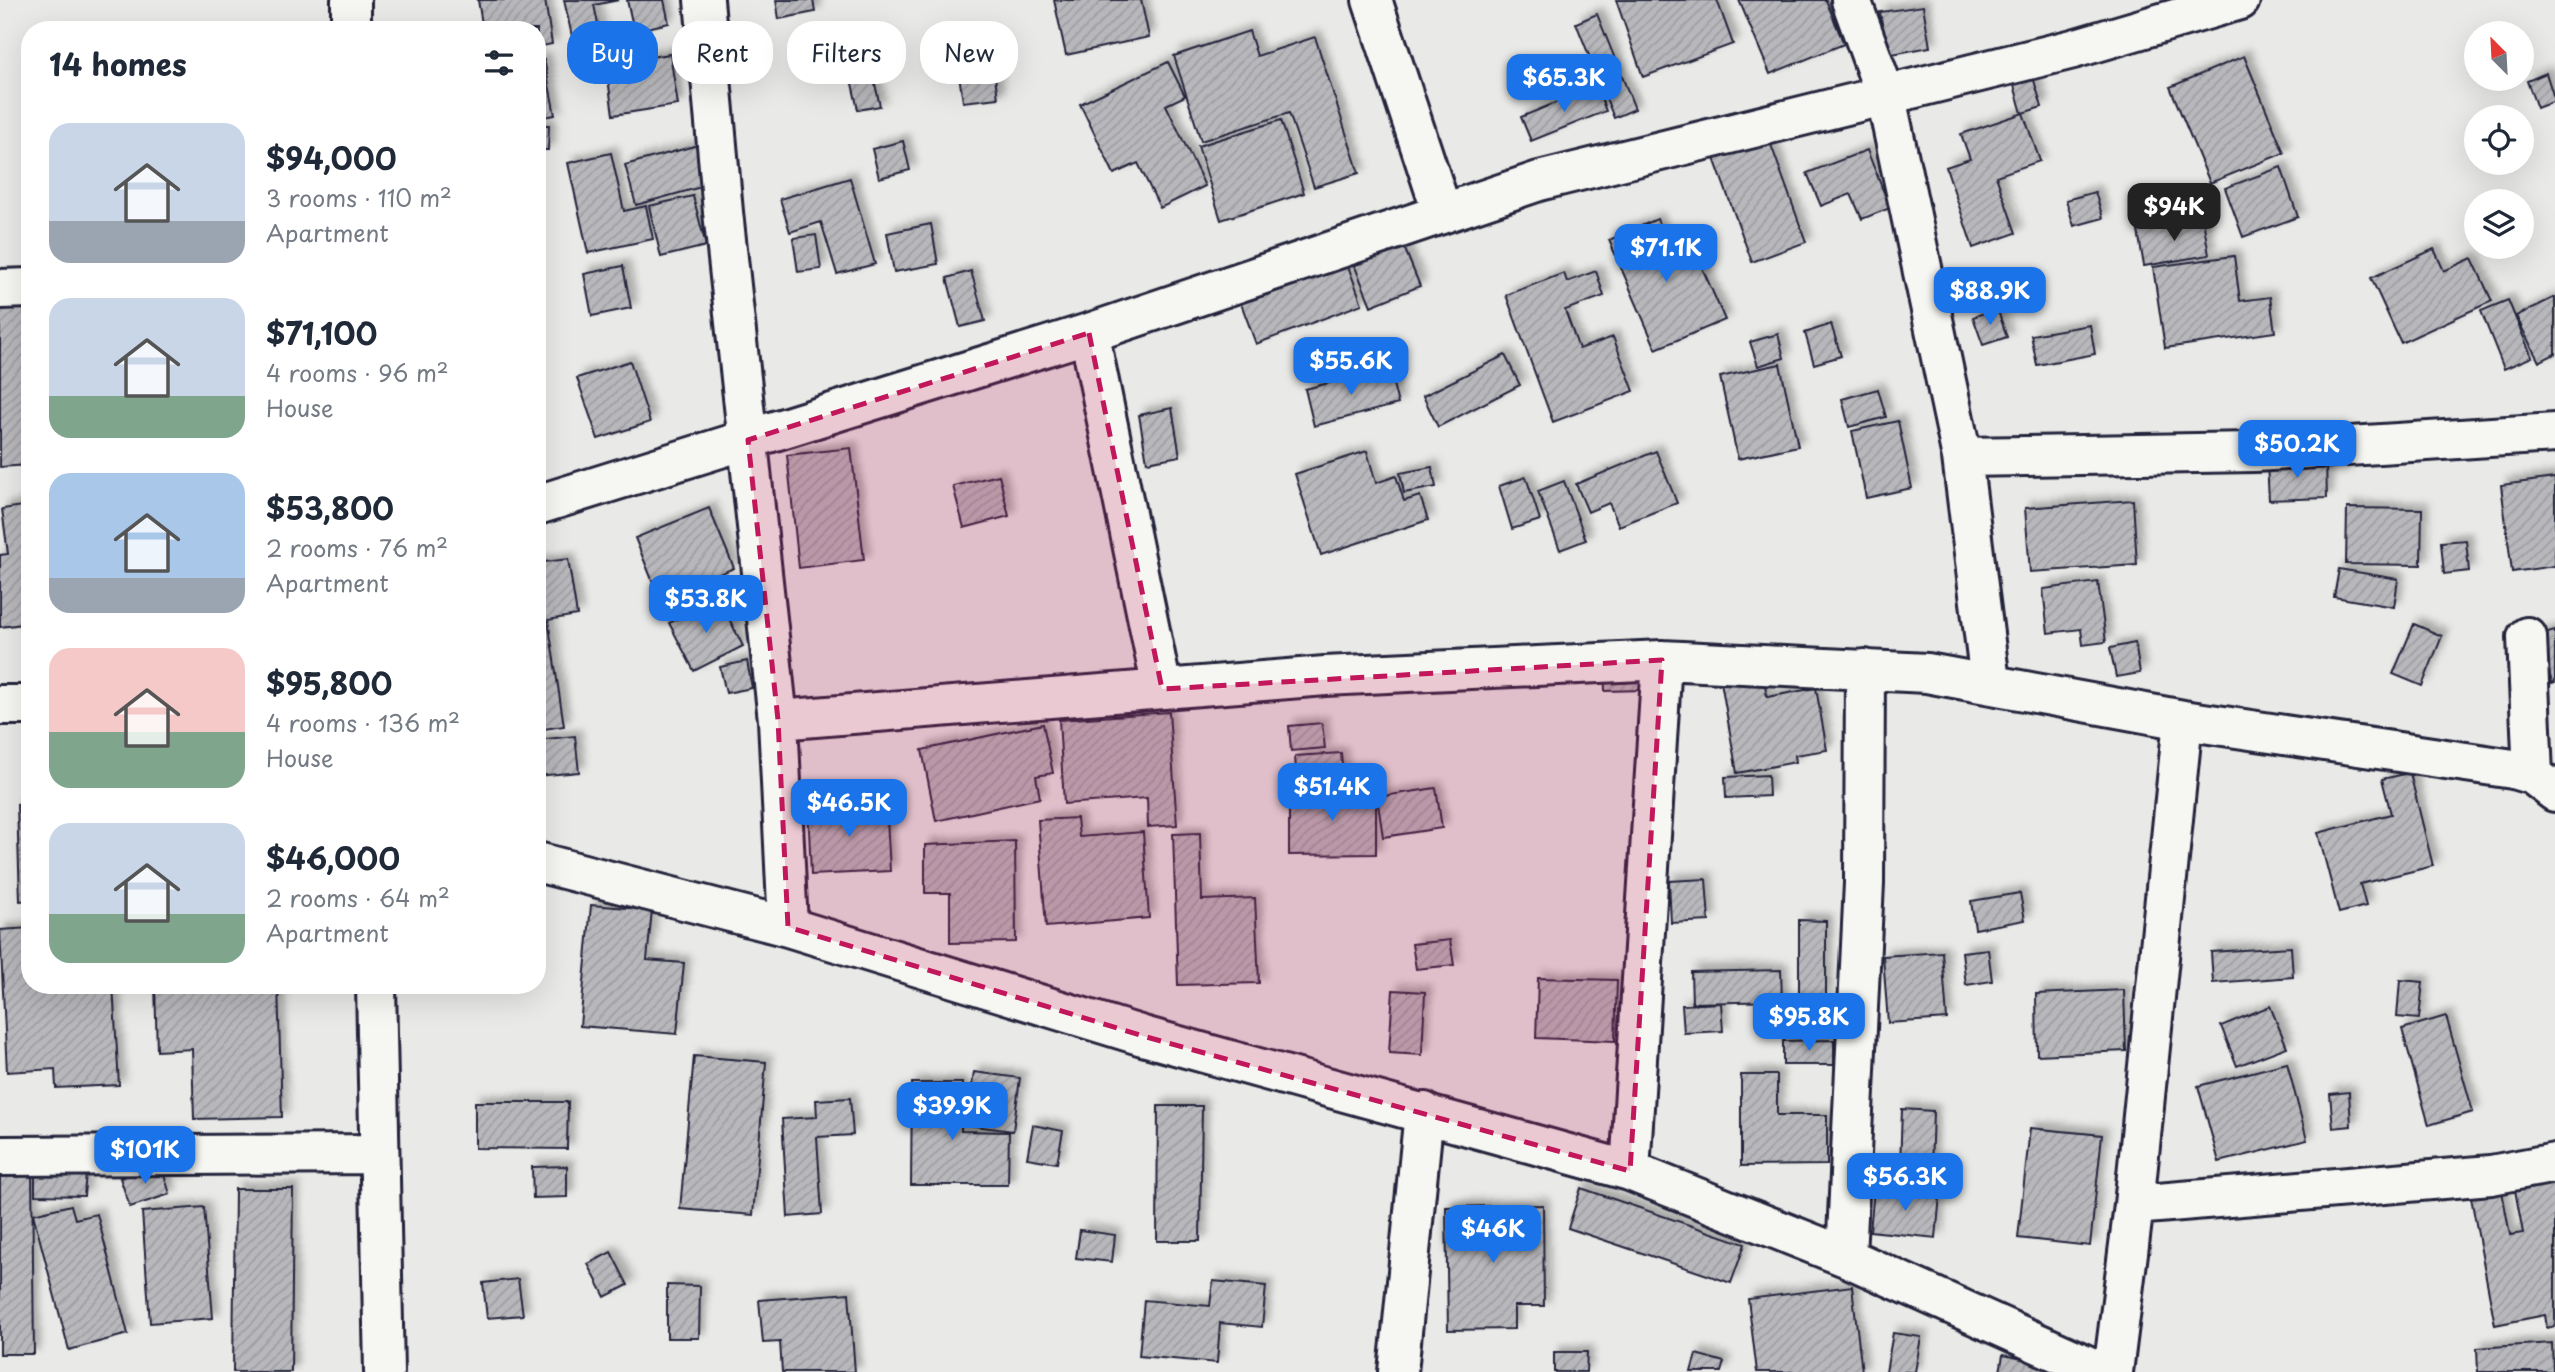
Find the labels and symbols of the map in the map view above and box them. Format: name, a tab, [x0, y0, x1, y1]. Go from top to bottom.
north arrow	[2464, 21, 2534, 91]
pin: $65.3K	[1507, 54, 1621, 114]
pin: $94K	[2133, 184, 2215, 243]
pin: $71.1K	[1609, 224, 1723, 284]
pin: $88.9K	[1933, 268, 2047, 327]
pin: $55.6K	[1294, 338, 1408, 397]
pin: $50.2K	[2240, 420, 2354, 480]
pin: $53.8K	[649, 576, 763, 635]
pin: $51.4K	[1275, 764, 1389, 823]
pin: $46.5K	[792, 780, 906, 839]
pin: $95.8K	[1752, 993, 1866, 1053]
pin: $39.9K	[895, 1082, 1009, 1142]
pin: $101K	[96, 1126, 194, 1186]
pin: $56.3K	[1848, 1154, 1962, 1213]
pin: $46K	[1452, 1206, 1534, 1265]

